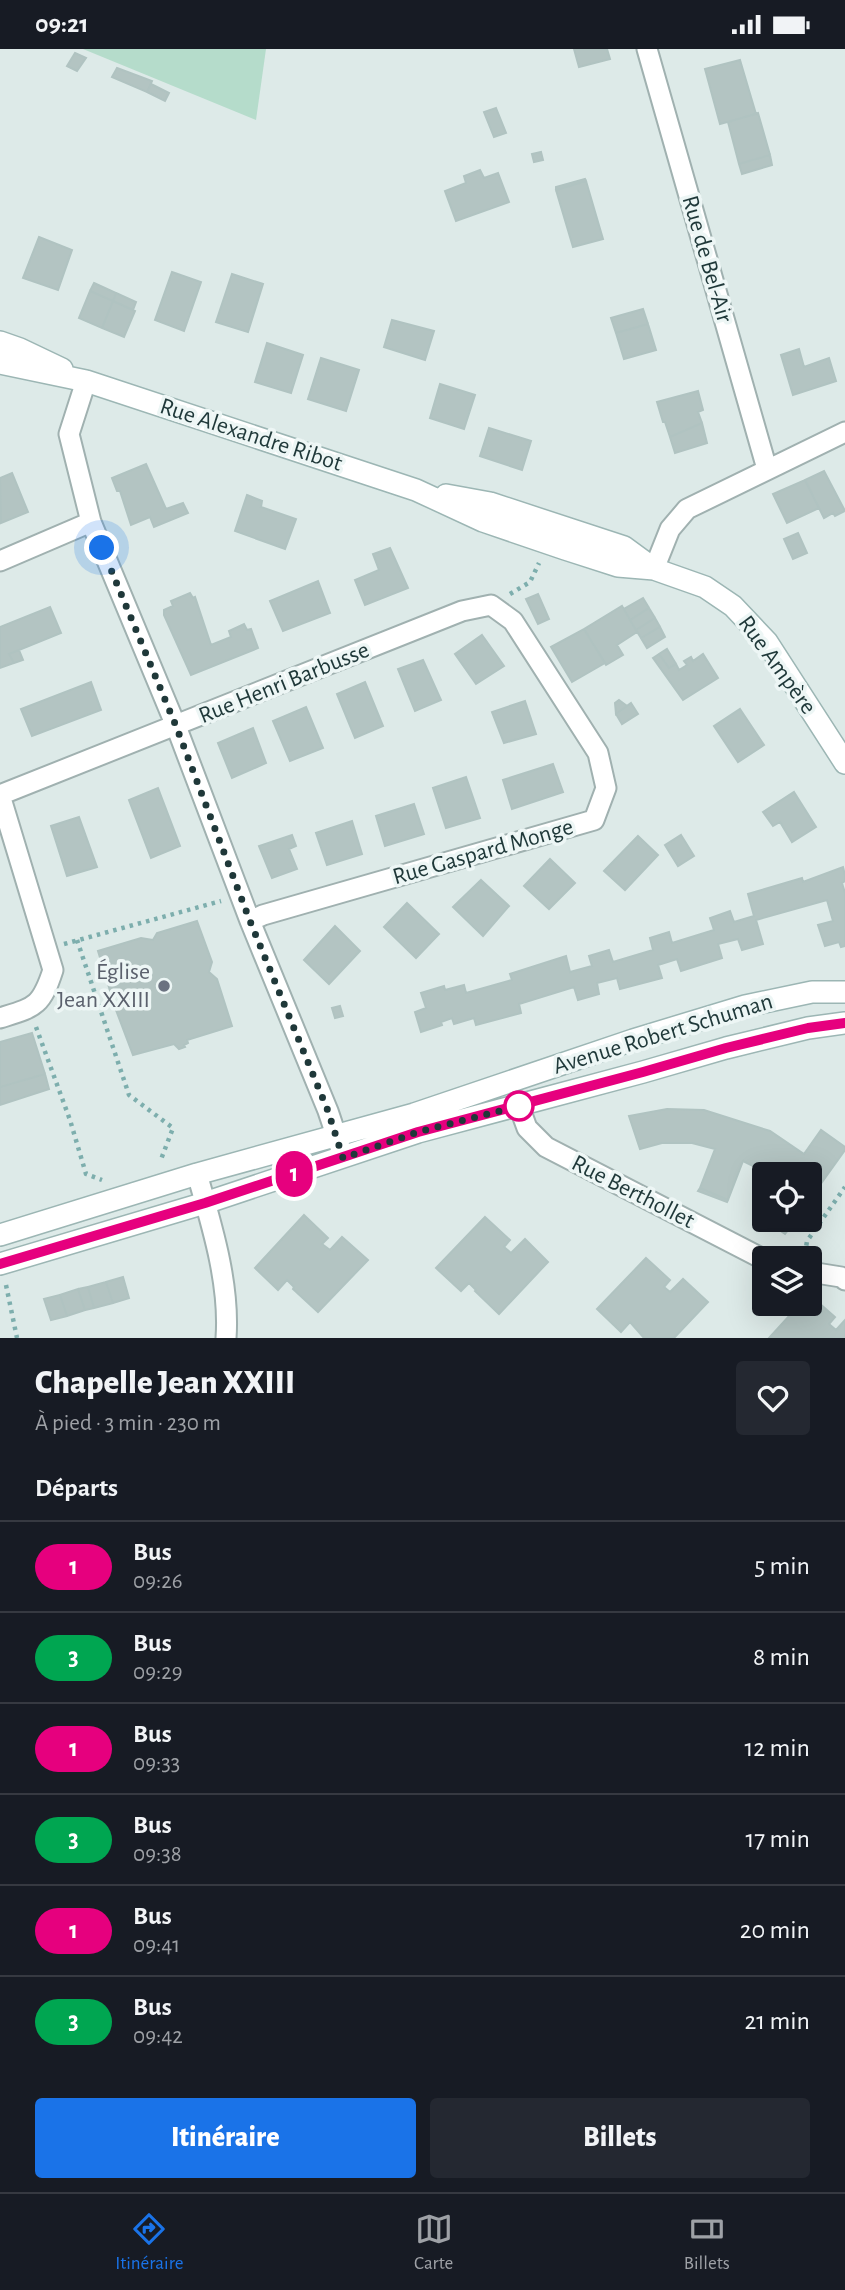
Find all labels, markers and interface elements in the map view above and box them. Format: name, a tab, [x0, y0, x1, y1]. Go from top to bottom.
text: 09:21	[35, 11, 89, 37]
street label: Rue de Bel-Air	[677, 193, 737, 325]
street label: Rue Alexandre Ribot	[157, 394, 345, 476]
your location	[84, 530, 119, 565]
street label: Rue Ampère	[733, 611, 821, 719]
street label: Rue Henri Barbusse	[195, 638, 373, 728]
street label: Rue Gaspard Monge	[390, 815, 576, 889]
place label: Église Jean XXIII	[57, 958, 150, 1012]
marker: Église Jean XXIII	[156, 978, 172, 994]
street label: Avenue Robert Schuman	[551, 989, 775, 1079]
unlabelled marker	[504, 1091, 534, 1121]
line badge: 1	[271, 1151, 317, 1197]
street label: Rue Berthollet	[568, 1151, 698, 1233]
text: 1	[290, 1162, 298, 1186]
map controls	[752, 1162, 822, 1316]
button: locate	[752, 1162, 822, 1232]
button: layers	[752, 1246, 822, 1316]
button: heart	[736, 1361, 810, 1435]
text: Chapelle Jean XXIII	[35, 1367, 295, 1400]
text: À pied · 3 min · 230 m	[35, 1412, 221, 1435]
text: Départs	[35, 1475, 118, 1501]
text: Bus	[133, 1539, 172, 1565]
text: 5 min	[754, 1553, 810, 1579]
text: 1	[69, 1555, 78, 1579]
text: 09:26	[133, 1570, 183, 1593]
text: Bus	[133, 1630, 172, 1656]
text: 8 min	[753, 1644, 810, 1670]
text: 3	[68, 1646, 79, 1670]
text: 09:29	[133, 1661, 183, 1684]
text: Bus	[133, 1721, 172, 1747]
text: 12 min	[744, 1735, 810, 1761]
text: 1	[69, 1737, 78, 1761]
text: 09:33	[133, 1752, 180, 1775]
text: Bus	[133, 1812, 172, 1838]
text: 17 min	[745, 1826, 810, 1852]
text: 3	[68, 1828, 79, 1852]
text: 09:38	[133, 1843, 182, 1866]
text: Bus	[133, 1903, 172, 1929]
text: 20 min	[740, 1917, 810, 1943]
text: 1	[69, 1919, 78, 1943]
text: 09:41	[133, 1934, 180, 1957]
text: Bus	[133, 1994, 172, 2020]
text: 21 min	[744, 2008, 810, 2034]
text: 3	[68, 2010, 79, 2034]
text: 09:42	[133, 2025, 183, 2048]
button: Itinéraire	[35, 2098, 416, 2178]
button: Billets	[430, 2098, 810, 2178]
tab: Itinéraire	[115, 2210, 184, 2275]
tab: Carte	[414, 2210, 453, 2275]
tab: Billets	[684, 2210, 730, 2275]

